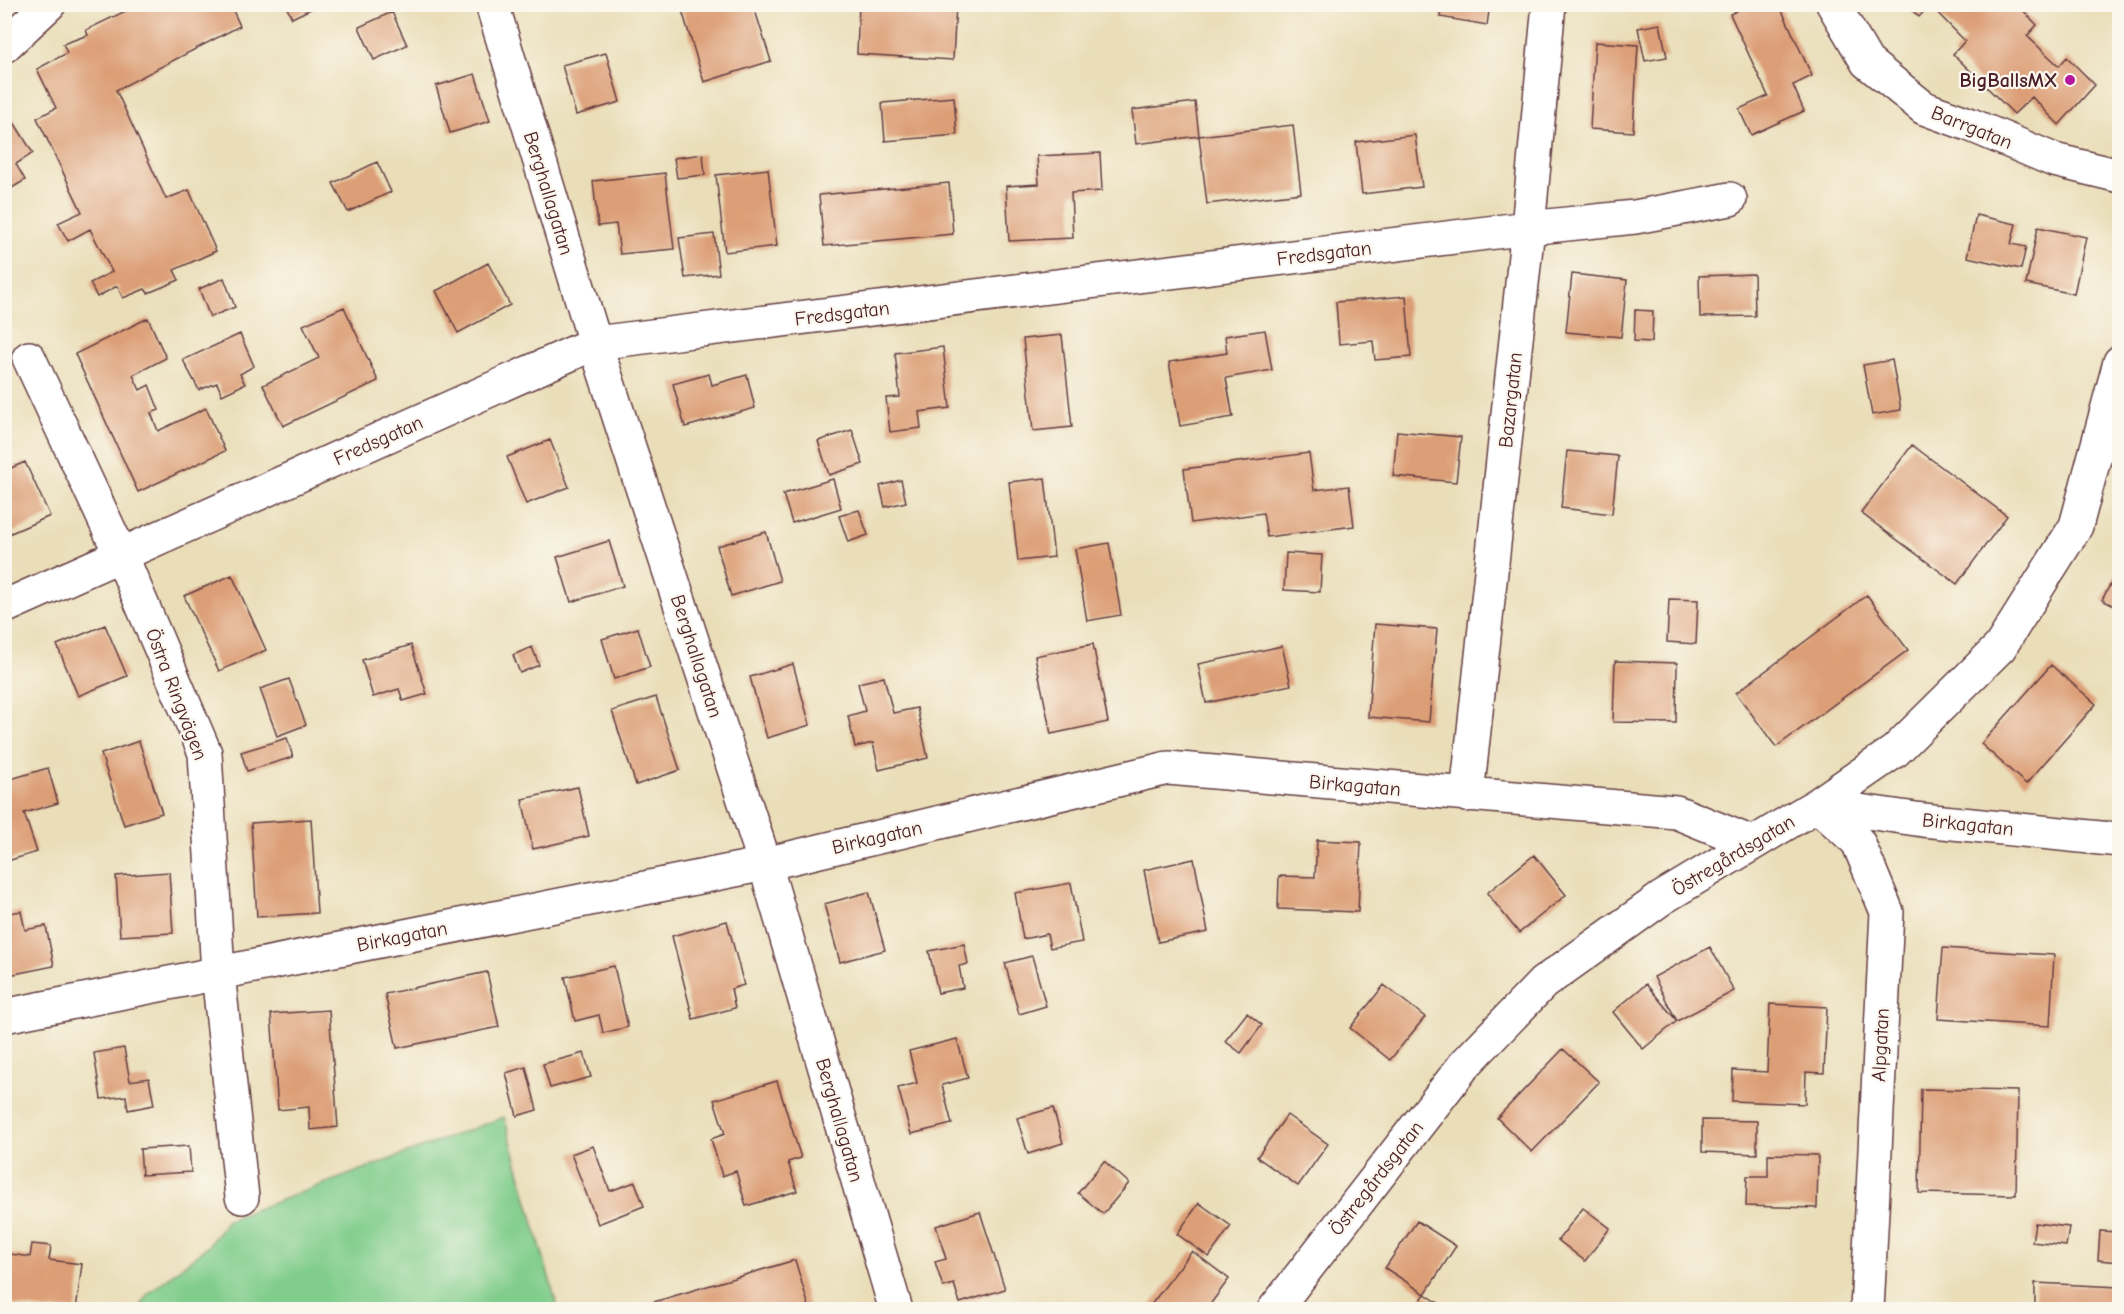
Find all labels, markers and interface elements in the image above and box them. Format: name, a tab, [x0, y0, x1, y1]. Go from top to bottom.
place label: BigBallsMX	[1959, 69, 2058, 92]
marker: BigBallsMX	[2063, 73, 2077, 87]
street label: Barrgatan	[1928, 101, 2016, 154]
street label: Berghallagatan	[519, 129, 578, 258]
street label: Fredsgatan	[1275, 236, 1373, 271]
street label: Fredsgatan	[793, 296, 891, 331]
street label: Bazargatan	[1494, 351, 1527, 449]
street label: Fredsgatan	[330, 411, 426, 470]
street label: Berghallagatan	[666, 592, 727, 721]
street label: Östra Ringvägen	[141, 625, 212, 763]
street label: Birkagatan	[1308, 770, 1402, 801]
street label: Birkagatan	[1921, 808, 2015, 841]
street label: Östregårdsgatan	[1668, 810, 1799, 901]
street label: Birkagatan	[830, 816, 924, 859]
street label: Birkagatan	[355, 916, 449, 957]
street label: Alpgatan	[1867, 1007, 1894, 1083]
street label: Berghallagatan	[811, 1055, 868, 1185]
street label: Östregårdsgatan	[1325, 1116, 1428, 1240]

